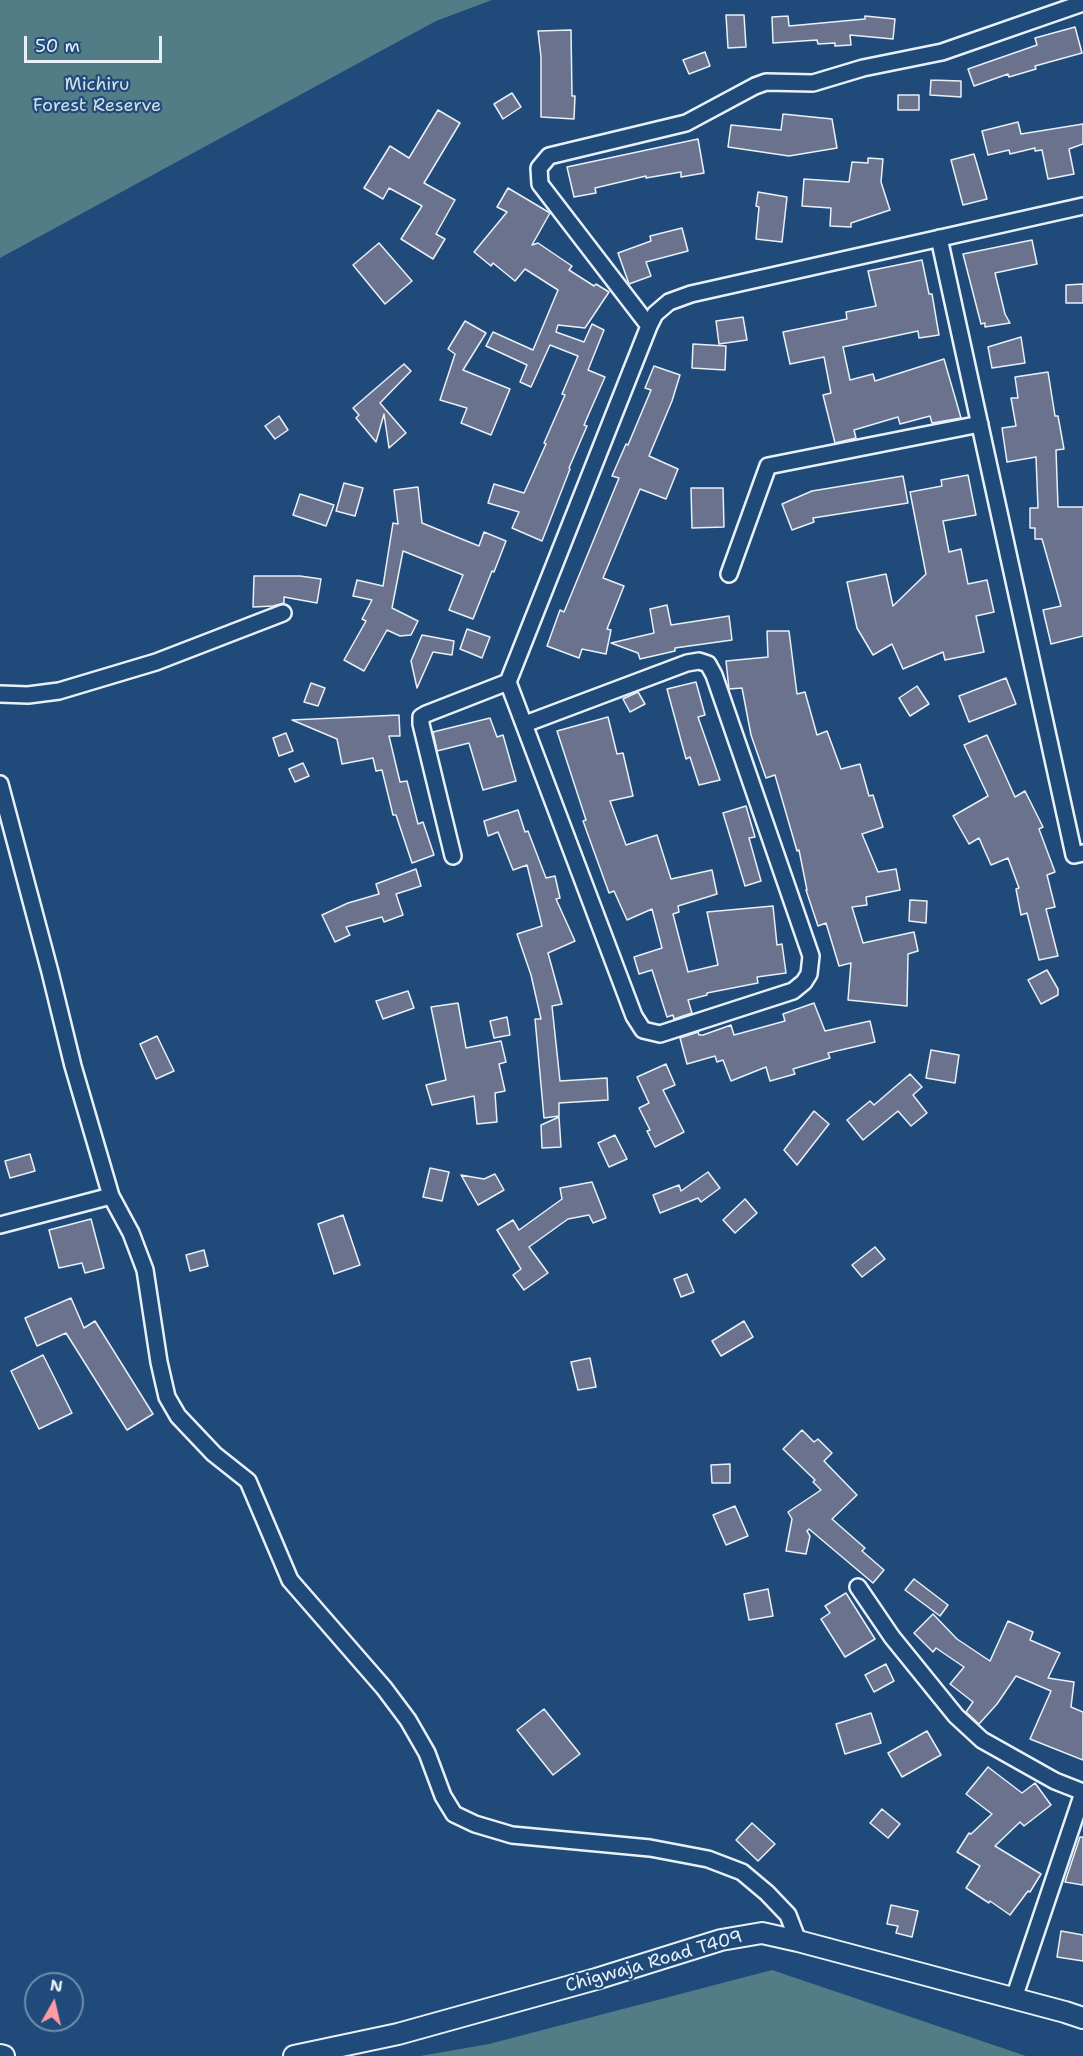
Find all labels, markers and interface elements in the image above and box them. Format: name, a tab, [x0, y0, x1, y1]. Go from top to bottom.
scale bar	[27, 24, 165, 62]
text: 50 m	[35, 34, 80, 58]
park label: Michiru Forest Reserve	[33, 74, 161, 116]
street label: Chigwaja Road T409	[563, 1926, 745, 1998]
north arrow	[24, 1972, 84, 2032]
text: N	[49, 1974, 64, 1997]

